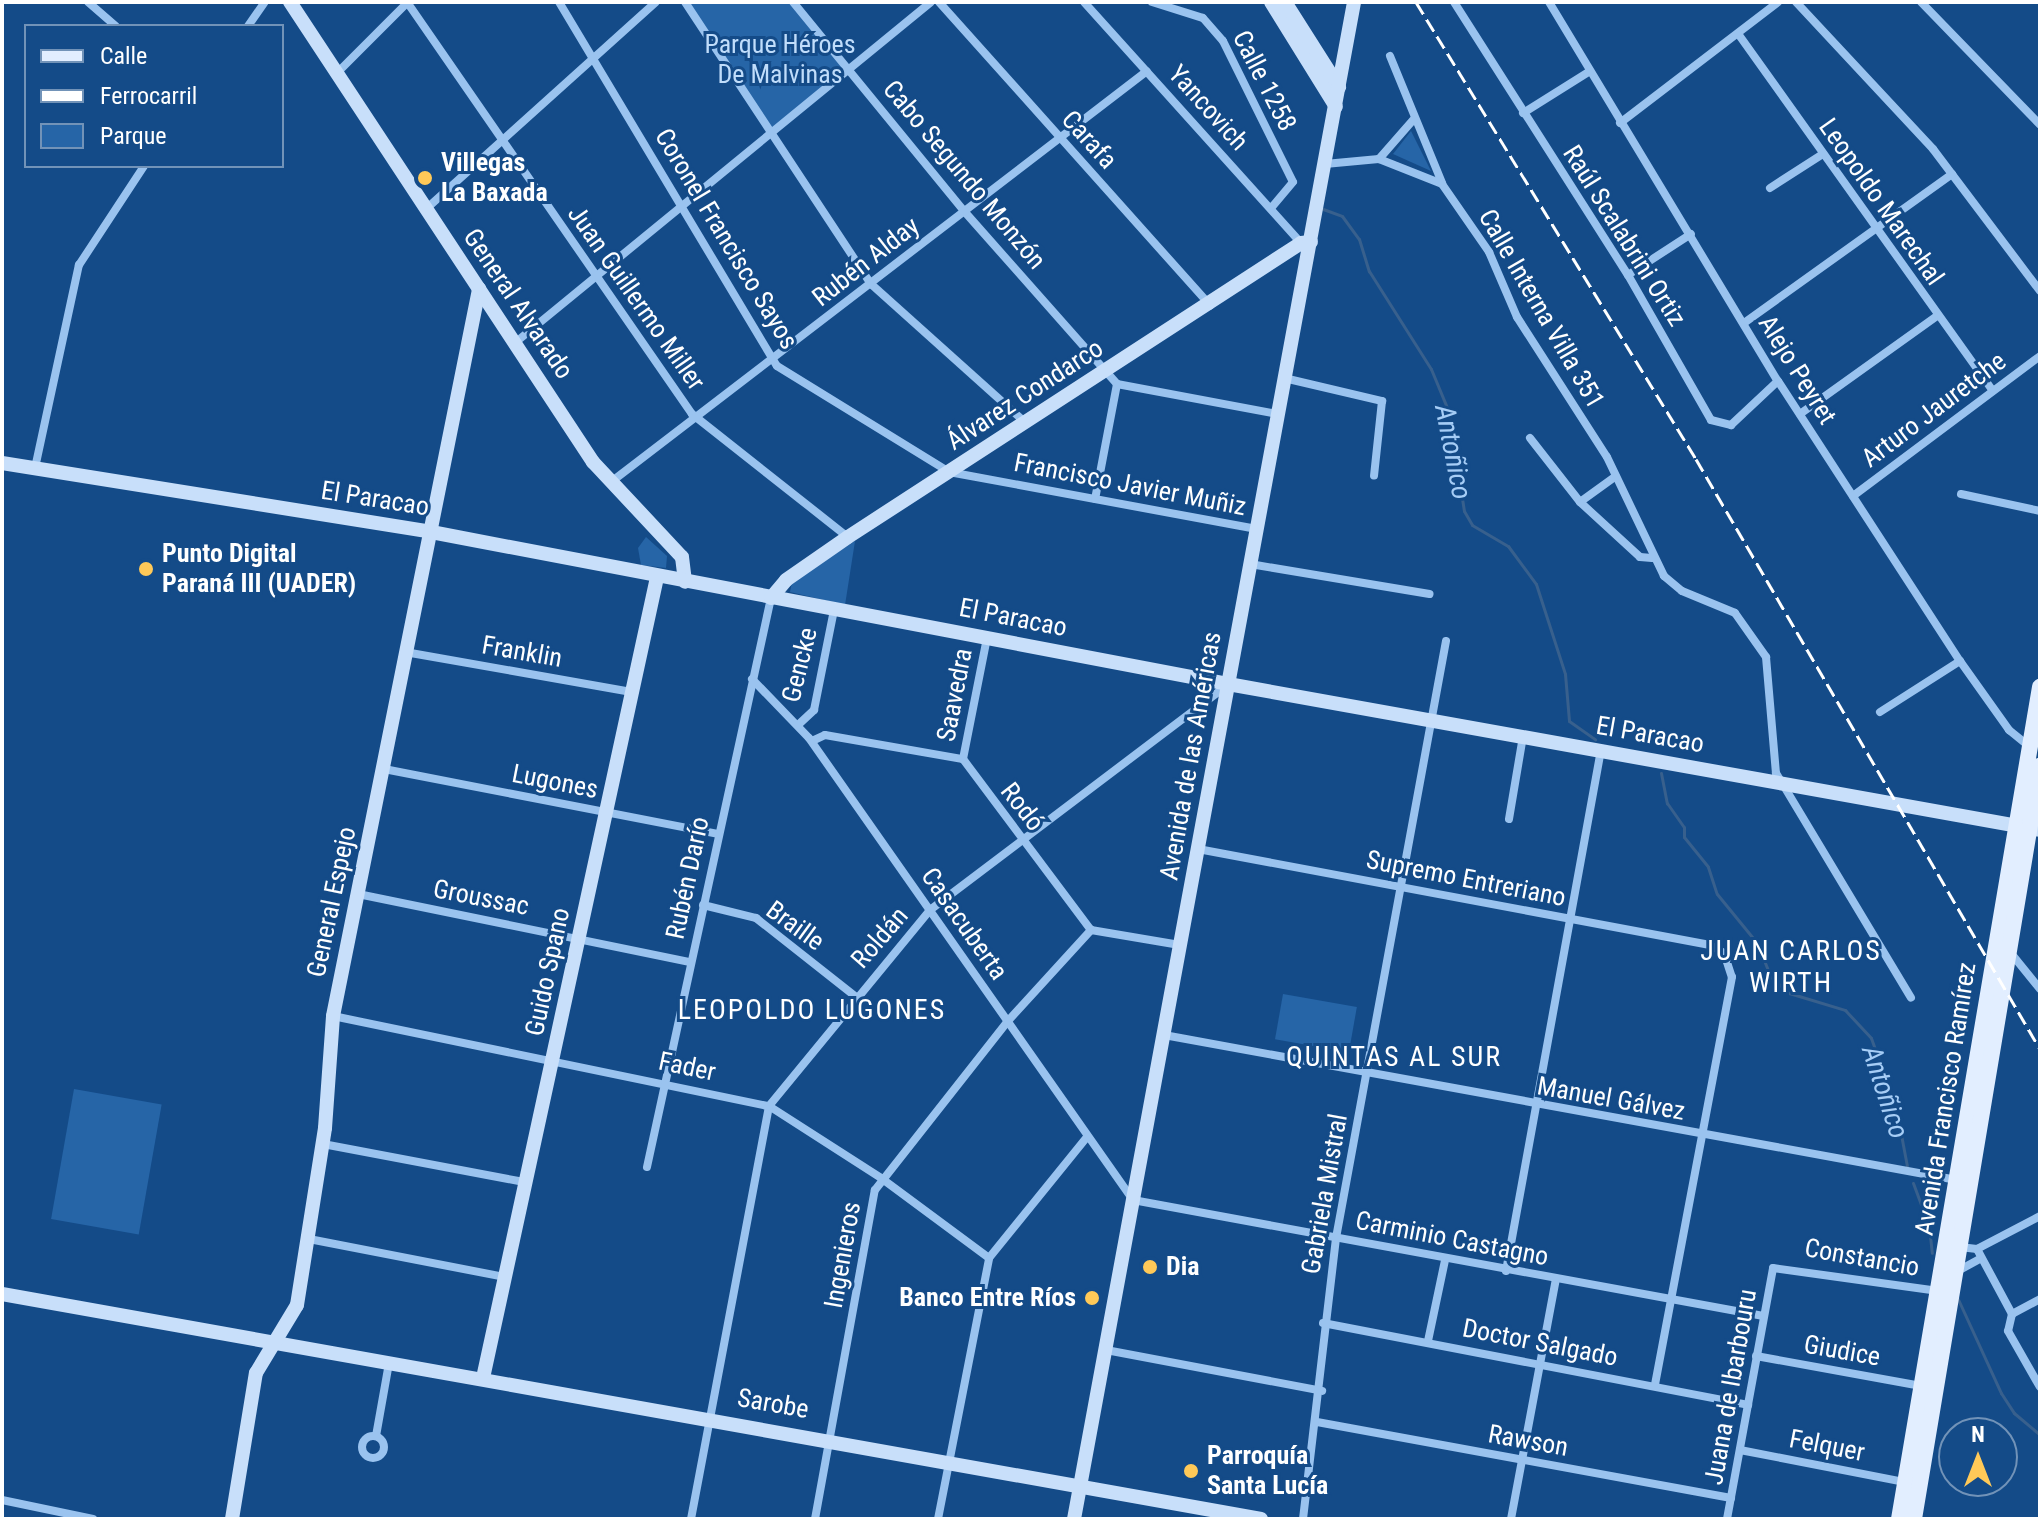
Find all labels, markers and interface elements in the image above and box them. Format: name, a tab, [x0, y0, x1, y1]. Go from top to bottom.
legend	[24, 24, 284, 168]
street label: Calle 1258	[1225, 26, 1303, 136]
park label: Parque Héroes De Malvinas	[704, 29, 856, 90]
text: Calle	[100, 42, 147, 70]
street label: Yancovich	[1162, 59, 1254, 157]
street label: Cabo Segundo Monzón	[876, 74, 1052, 276]
text: Ferrocarril	[100, 82, 197, 110]
street label: Carafa	[1055, 104, 1123, 176]
street label: Leopoldo Marechal	[1812, 113, 1950, 291]
text: Parque	[100, 122, 167, 150]
street label: Coronel Francisco Sayos	[648, 123, 804, 355]
street label: Raúl Scalabrini Ortiz	[1556, 140, 1692, 332]
place label: Villegas La Baxada	[441, 147, 548, 208]
marker: Villegas La Baxada	[416, 169, 434, 187]
street label: Juan Guillermo Miller	[561, 200, 711, 396]
street label: Calle Interna Villa 351	[1471, 204, 1611, 414]
street label: Rubén Alday	[806, 211, 926, 313]
street label: General Alvarado	[456, 223, 580, 385]
street label: Alejo Peyret	[1751, 310, 1843, 430]
street label: Álvarez Condarco	[941, 333, 1109, 457]
street label: Arturo Jauretche	[1856, 346, 2012, 474]
water label: Antoñico	[1427, 402, 1479, 502]
street label: Francisco Javier Muñiz	[1011, 447, 1249, 523]
street label: El Paracao	[319, 475, 431, 523]
place label: Punto Digital Paraná III (UADER)	[162, 538, 356, 600]
marker: Punto Digital Paraná III (UADER)	[137, 560, 155, 578]
street label: El Paracao	[957, 592, 1069, 644]
street label: Gencke	[776, 624, 824, 706]
street label: Avenida de las Américas	[1154, 629, 1228, 883]
street label: Franklin	[479, 630, 565, 674]
street label: Saavedra	[931, 646, 979, 744]
street label: El Paracao	[1594, 710, 1706, 760]
street label: Lugones	[509, 758, 601, 806]
street label: Rodó	[993, 777, 1051, 837]
street label: Rubén Darío	[660, 814, 716, 942]
street label: General Espejo	[301, 824, 363, 980]
street label: Supremo Entreriano	[1364, 844, 1568, 914]
street label: Casacuberta	[914, 862, 1014, 986]
street label: Groussac	[430, 873, 532, 923]
street label: Braille	[760, 895, 830, 957]
street label: Roldán	[845, 901, 915, 975]
street label: Guido Spano	[519, 905, 577, 1039]
district label: JUAN CARLOS WIRTH	[1700, 934, 1882, 1000]
street label: Avenida Francisco Ramírez	[1909, 960, 1983, 1238]
district label: LEOPOLDO LUGONES	[678, 993, 946, 1027]
district label: QUINTAS AL SUR	[1286, 1040, 1502, 1074]
water label: Antoñico	[1854, 1041, 1916, 1143]
street label: Fader	[656, 1046, 718, 1088]
street label: Manuel Gálvez	[1535, 1071, 1687, 1127]
street label: Gabriela Mistral	[1296, 1111, 1354, 1277]
street label: Ingenieros	[818, 1199, 868, 1311]
street label: Carminio Castagno	[1353, 1205, 1551, 1273]
street label: Constancio	[1802, 1233, 1922, 1283]
place label: Dia	[1166, 1251, 1199, 1283]
marker: Dia	[1141, 1258, 1159, 1276]
place label: Banco Entre Ríos	[899, 1282, 1076, 1314]
street label: Juana de Ibarbouru	[1698, 1287, 1764, 1487]
marker: Banco Entre Ríos	[1083, 1289, 1101, 1307]
street label: Doctor Salgado	[1460, 1313, 1620, 1373]
street label: Giudice	[1801, 1329, 1883, 1373]
street label: Sarobe	[735, 1382, 811, 1426]
north arrow	[1938, 1417, 2018, 1497]
street label: Rawson	[1486, 1419, 1570, 1463]
text: N	[1971, 1422, 1985, 1447]
street label: Felquer	[1787, 1423, 1867, 1469]
place label: Parroquía Santa Lucía	[1207, 1440, 1328, 1502]
marker: Parroquía Santa Lucía	[1182, 1462, 1200, 1480]

